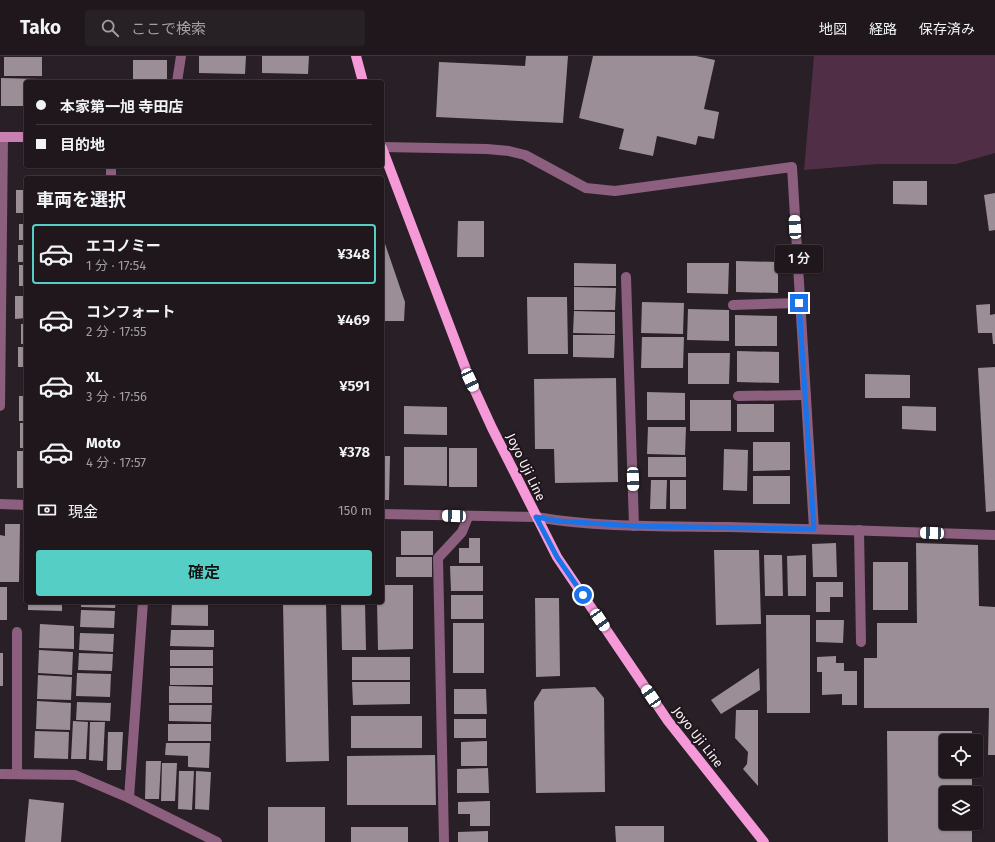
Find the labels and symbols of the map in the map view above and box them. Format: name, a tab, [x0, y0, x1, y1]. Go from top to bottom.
car	[788, 215, 802, 239]
callout: 1 分	[775, 245, 823, 273]
route end	[790, 294, 808, 312]
car	[459, 367, 481, 393]
street label: Joyo Uji Line	[503, 431, 549, 503]
car	[627, 467, 639, 491]
car	[442, 510, 466, 522]
car	[920, 527, 944, 539]
route start	[574, 586, 592, 604]
car	[588, 607, 612, 633]
car	[639, 683, 663, 709]
street label: Joyo Uji Line	[670, 704, 726, 770]

